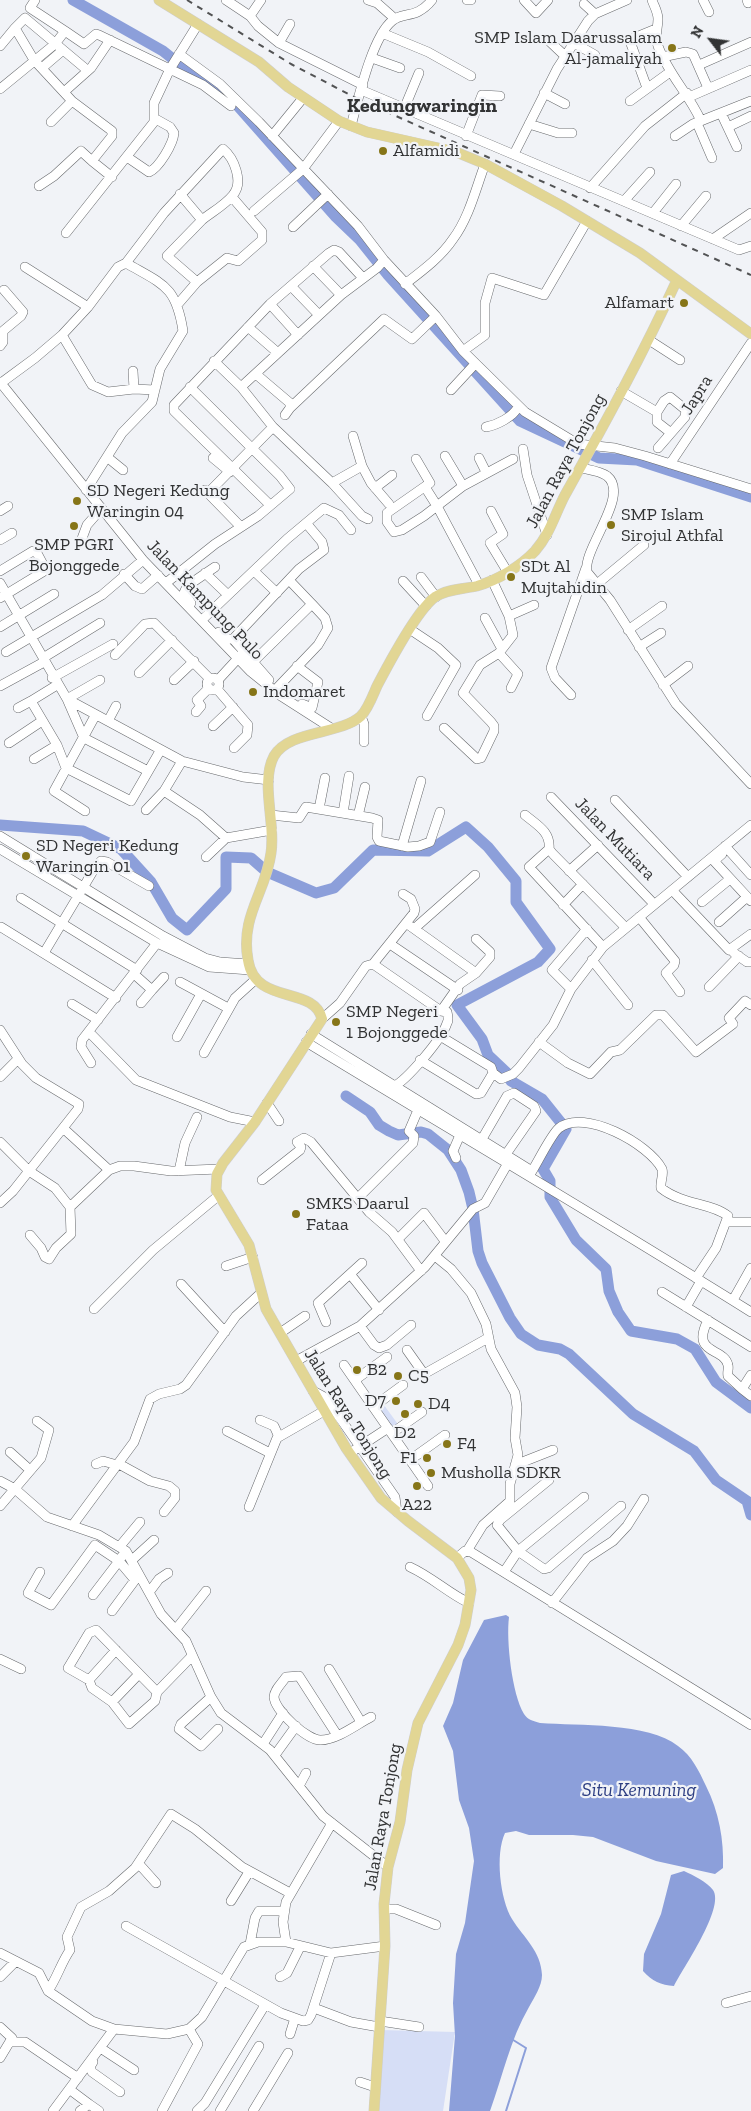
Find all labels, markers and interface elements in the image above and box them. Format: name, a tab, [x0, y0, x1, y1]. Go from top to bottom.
north arrow	[686, 15, 736, 65]
text: N	[688, 23, 708, 41]
place label: SMP Islam Daarussalam Al-jamaliyah	[474, 27, 662, 70]
marker: SMP Islam Daarussalam Al-jamaliyah	[666, 42, 678, 54]
district label: Kedungwaringin	[347, 94, 497, 118]
place label: Alfamidi	[393, 140, 459, 162]
marker: Alfamidi	[377, 145, 389, 157]
place label: Alfamart	[605, 292, 674, 314]
marker: Alfamart	[678, 297, 690, 309]
street label: Japra	[677, 371, 717, 419]
street label: Jalan Raya Tonjong	[521, 390, 611, 532]
place label: SD Negeri Kedung Waringin 04	[87, 480, 230, 522]
marker: SD Negeri Kedung Waringin 04	[71, 495, 83, 507]
place label: SMP Islam Sirojul Athfal	[621, 504, 723, 546]
marker: SMP Islam Sirojul Athfal	[605, 519, 617, 531]
marker: SMP PGRI Bojonggede	[68, 520, 80, 532]
place label: SMP PGRI Bojonggede	[29, 534, 119, 576]
street label: Jalan Kampung Pulo	[142, 535, 268, 665]
place label: SDt Al Mujtahidin	[521, 556, 607, 598]
marker: SDt Al Mujtahidin	[505, 571, 517, 583]
place label: Indomaret	[263, 681, 345, 703]
marker: Indomaret	[247, 686, 259, 698]
street label: Jalan Mutiara	[570, 793, 660, 885]
place label: SD Negeri Kedung Waringin 01	[36, 835, 179, 878]
marker: SD Negeri Kedung Waringin 01	[20, 850, 32, 862]
place label: SMP Negeri 1 Bojonggede	[346, 1001, 448, 1044]
marker: SMP Negeri 1 Bojonggede	[330, 1016, 342, 1028]
place label: SMKS Daarul Fataa	[306, 1193, 409, 1236]
marker: SMKS Daarul Fataa	[290, 1208, 302, 1220]
street label: Jalan Raya Tonjong	[299, 1345, 397, 1483]
place label: B2	[367, 1359, 387, 1381]
marker: B2	[351, 1364, 363, 1376]
place label: C5	[408, 1365, 429, 1387]
marker: C5	[392, 1370, 404, 1382]
place label: D7	[365, 1390, 386, 1412]
place label: D4	[428, 1393, 450, 1415]
marker: D7	[390, 1395, 402, 1407]
marker: D4	[412, 1398, 424, 1410]
marker: D2	[399, 1408, 411, 1420]
place label: D2	[394, 1422, 416, 1444]
place label: F4	[457, 1433, 476, 1455]
marker: F4	[441, 1438, 453, 1450]
place label: F1	[400, 1447, 417, 1469]
marker: F1	[421, 1452, 433, 1464]
place label: Musholla SDKR	[441, 1462, 561, 1484]
marker: Musholla SDKR	[425, 1467, 437, 1479]
marker: A22	[411, 1480, 423, 1492]
place label: A22	[402, 1494, 432, 1516]
street label: Jalan Raya Tonjong	[359, 1742, 407, 1892]
water label: Situ Kemuning	[582, 1780, 696, 1802]

